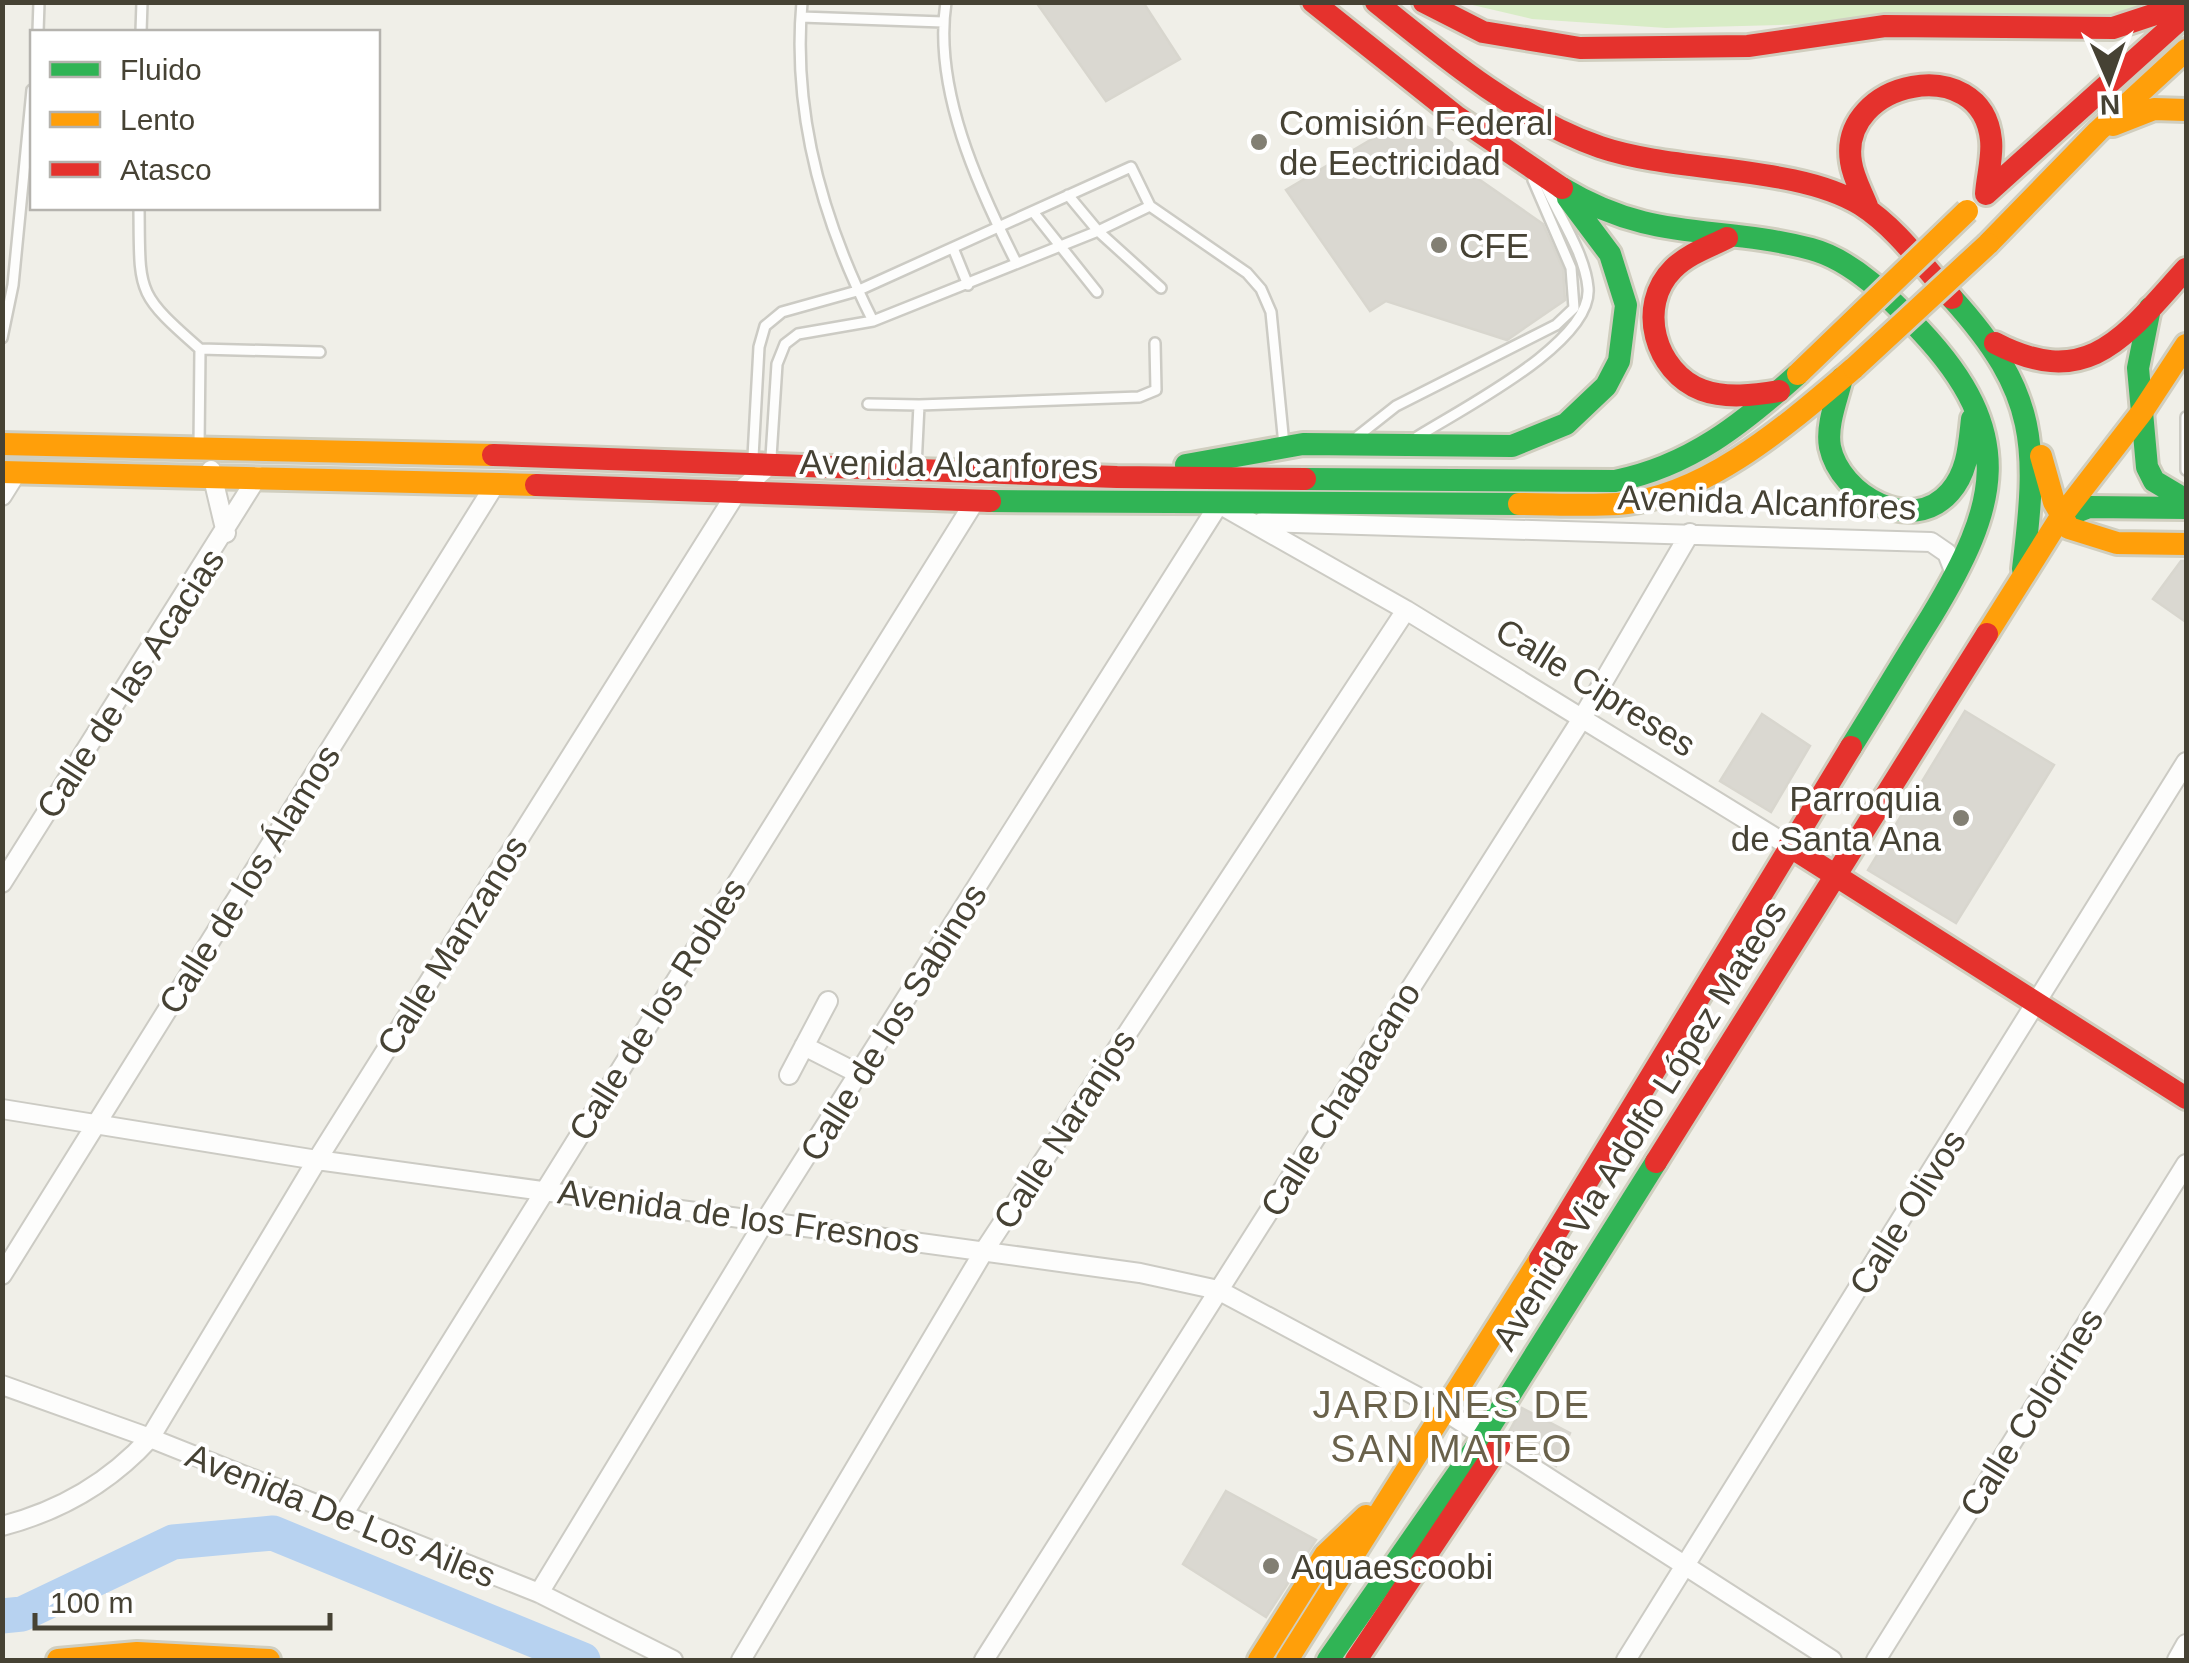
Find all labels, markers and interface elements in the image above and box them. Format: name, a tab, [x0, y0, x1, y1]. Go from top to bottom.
legend	[30, 30, 380, 210]
north arrow	[2059, 30, 2159, 130]
text: Fluido	[120, 53, 202, 86]
text: N	[2099, 89, 2121, 120]
text: Lento	[120, 103, 195, 136]
place label: Comisión Federal de Eectricidad	[1279, 103, 1553, 182]
marker: Comisión Federal de Eectricidad	[1248, 131, 1270, 153]
text: Atasco	[120, 153, 212, 186]
place label: CFE	[1459, 226, 1529, 265]
marker: CFE	[1428, 234, 1450, 256]
street label: Avenida Alcanfores	[799, 442, 1099, 486]
street label: Avenida Alcanfores	[1617, 477, 1917, 527]
street label: Calle de las Acacias	[28, 541, 232, 825]
street label: Calle Cipreses	[1489, 610, 1703, 764]
street label: Calle de los Álamos	[151, 738, 347, 1020]
place label: Parroquia de Santa Ana	[1731, 779, 1942, 858]
marker: Parroquia de Santa Ana	[1950, 807, 1972, 829]
street label: Calle Manzanos	[369, 828, 535, 1062]
street label: Calle de los Robles	[561, 871, 753, 1147]
street label: Calle de los Sabinos	[792, 876, 994, 1168]
street label: Avenida Via Adolfo López Mateos	[1484, 893, 1794, 1357]
street label: Calle Chabacano	[1252, 975, 1428, 1223]
street label: Calle Naranjos	[985, 1022, 1143, 1236]
street label: Calle Olivos	[1841, 1122, 1973, 1302]
street label: Avenida de los Fresnos	[556, 1171, 922, 1261]
street label: Calle Colorines	[1952, 1301, 2110, 1523]
district label: JARDINES DE SAN MATEO	[1313, 1384, 1591, 1470]
street label: Avenida De Los Ailes	[181, 1435, 501, 1595]
place label: Aquaescoobi	[1291, 1547, 1493, 1586]
marker: Aquaescoobi	[1260, 1555, 1282, 1577]
scale bar	[35, 1568, 330, 1630]
text: 100 m	[50, 1586, 133, 1619]

